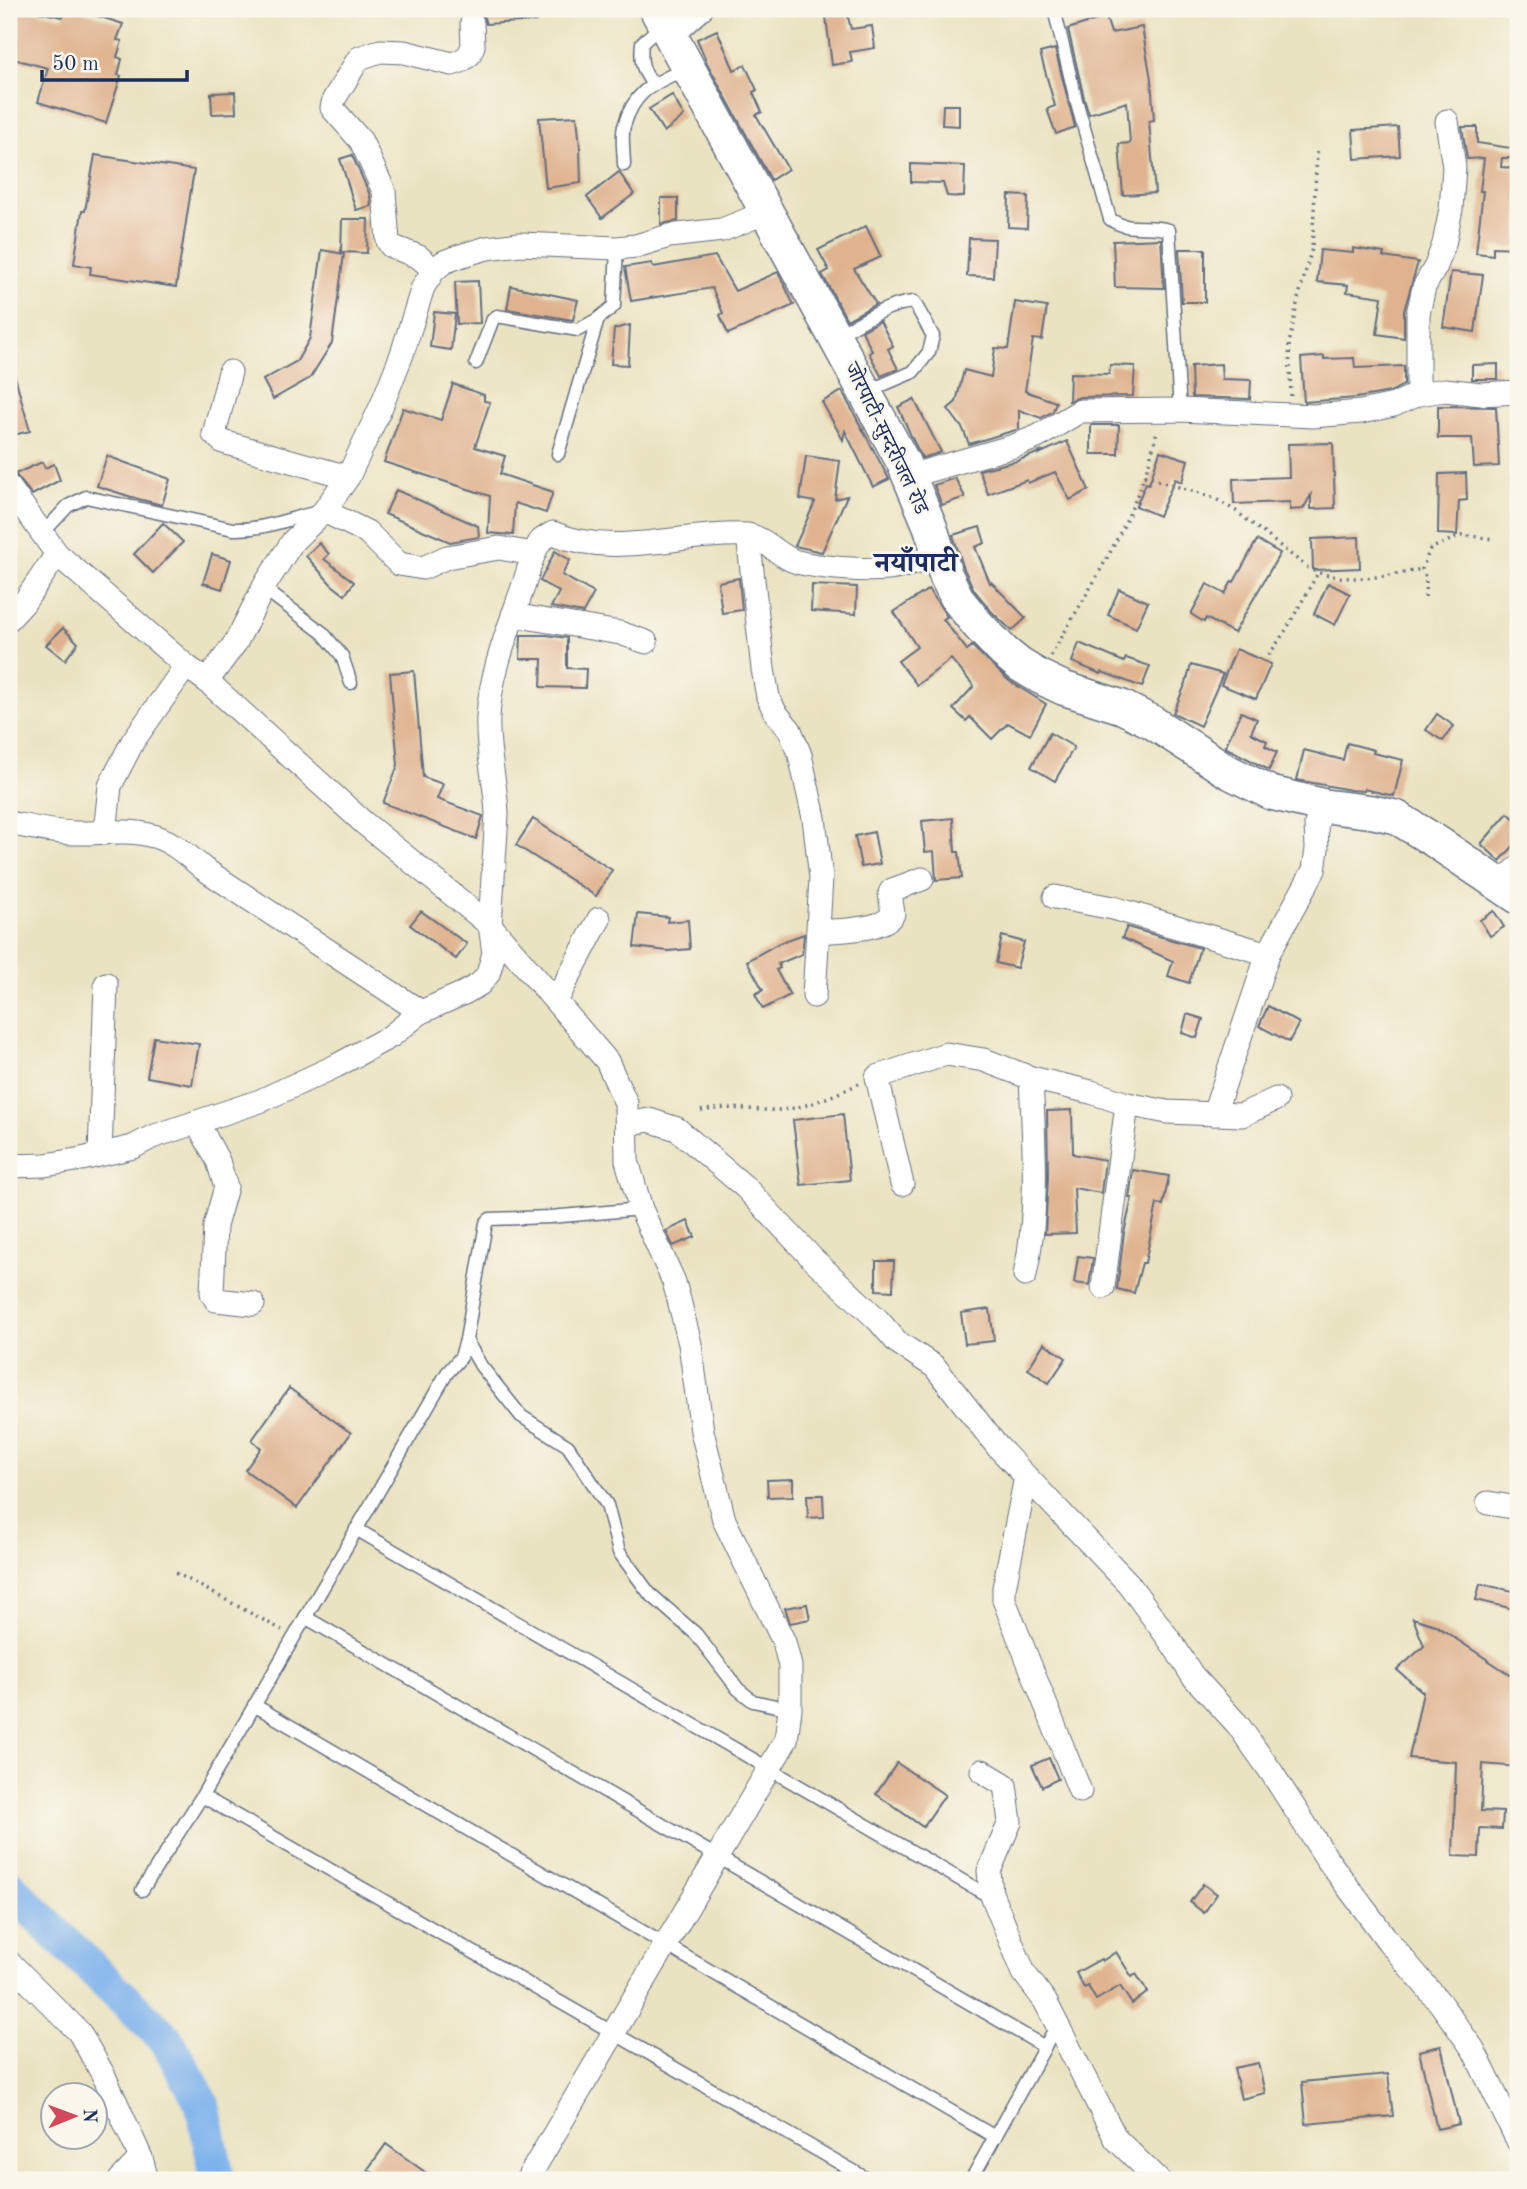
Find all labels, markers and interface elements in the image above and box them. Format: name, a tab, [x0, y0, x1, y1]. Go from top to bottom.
scale bar	[42, 38, 187, 82]
text: 50 m	[52, 54, 99, 75]
street label: जोरपाटी-सुन्दरीजल रोड	[838, 357, 935, 520]
district label: नयाँपाटी	[872, 545, 960, 579]
north arrow	[38, 2080, 108, 2150]
text: N	[79, 2108, 98, 2124]

